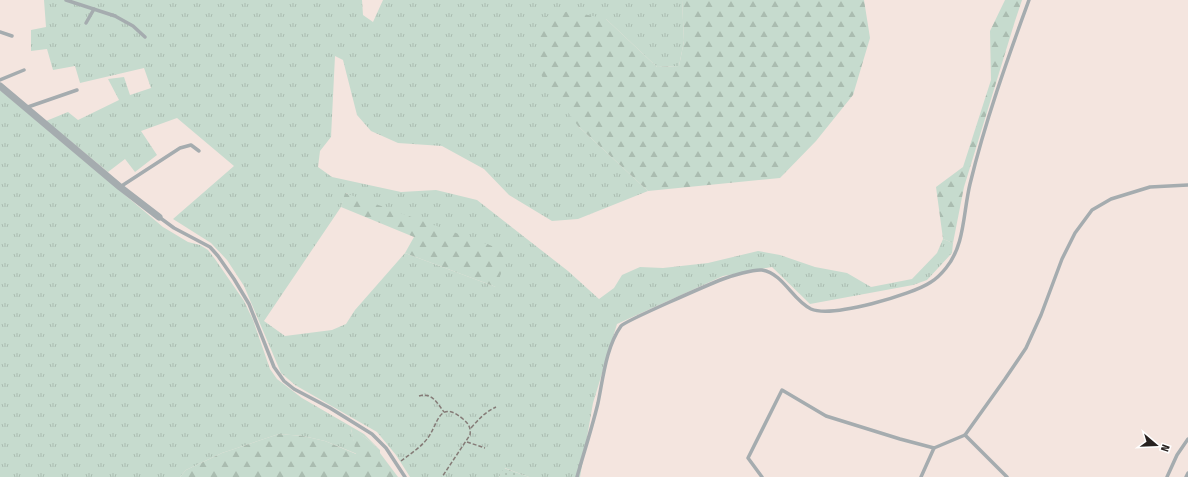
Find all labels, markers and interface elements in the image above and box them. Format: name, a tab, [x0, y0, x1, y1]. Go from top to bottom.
north arrow	[1136, 425, 1176, 465]
text: N	[1158, 443, 1172, 453]

